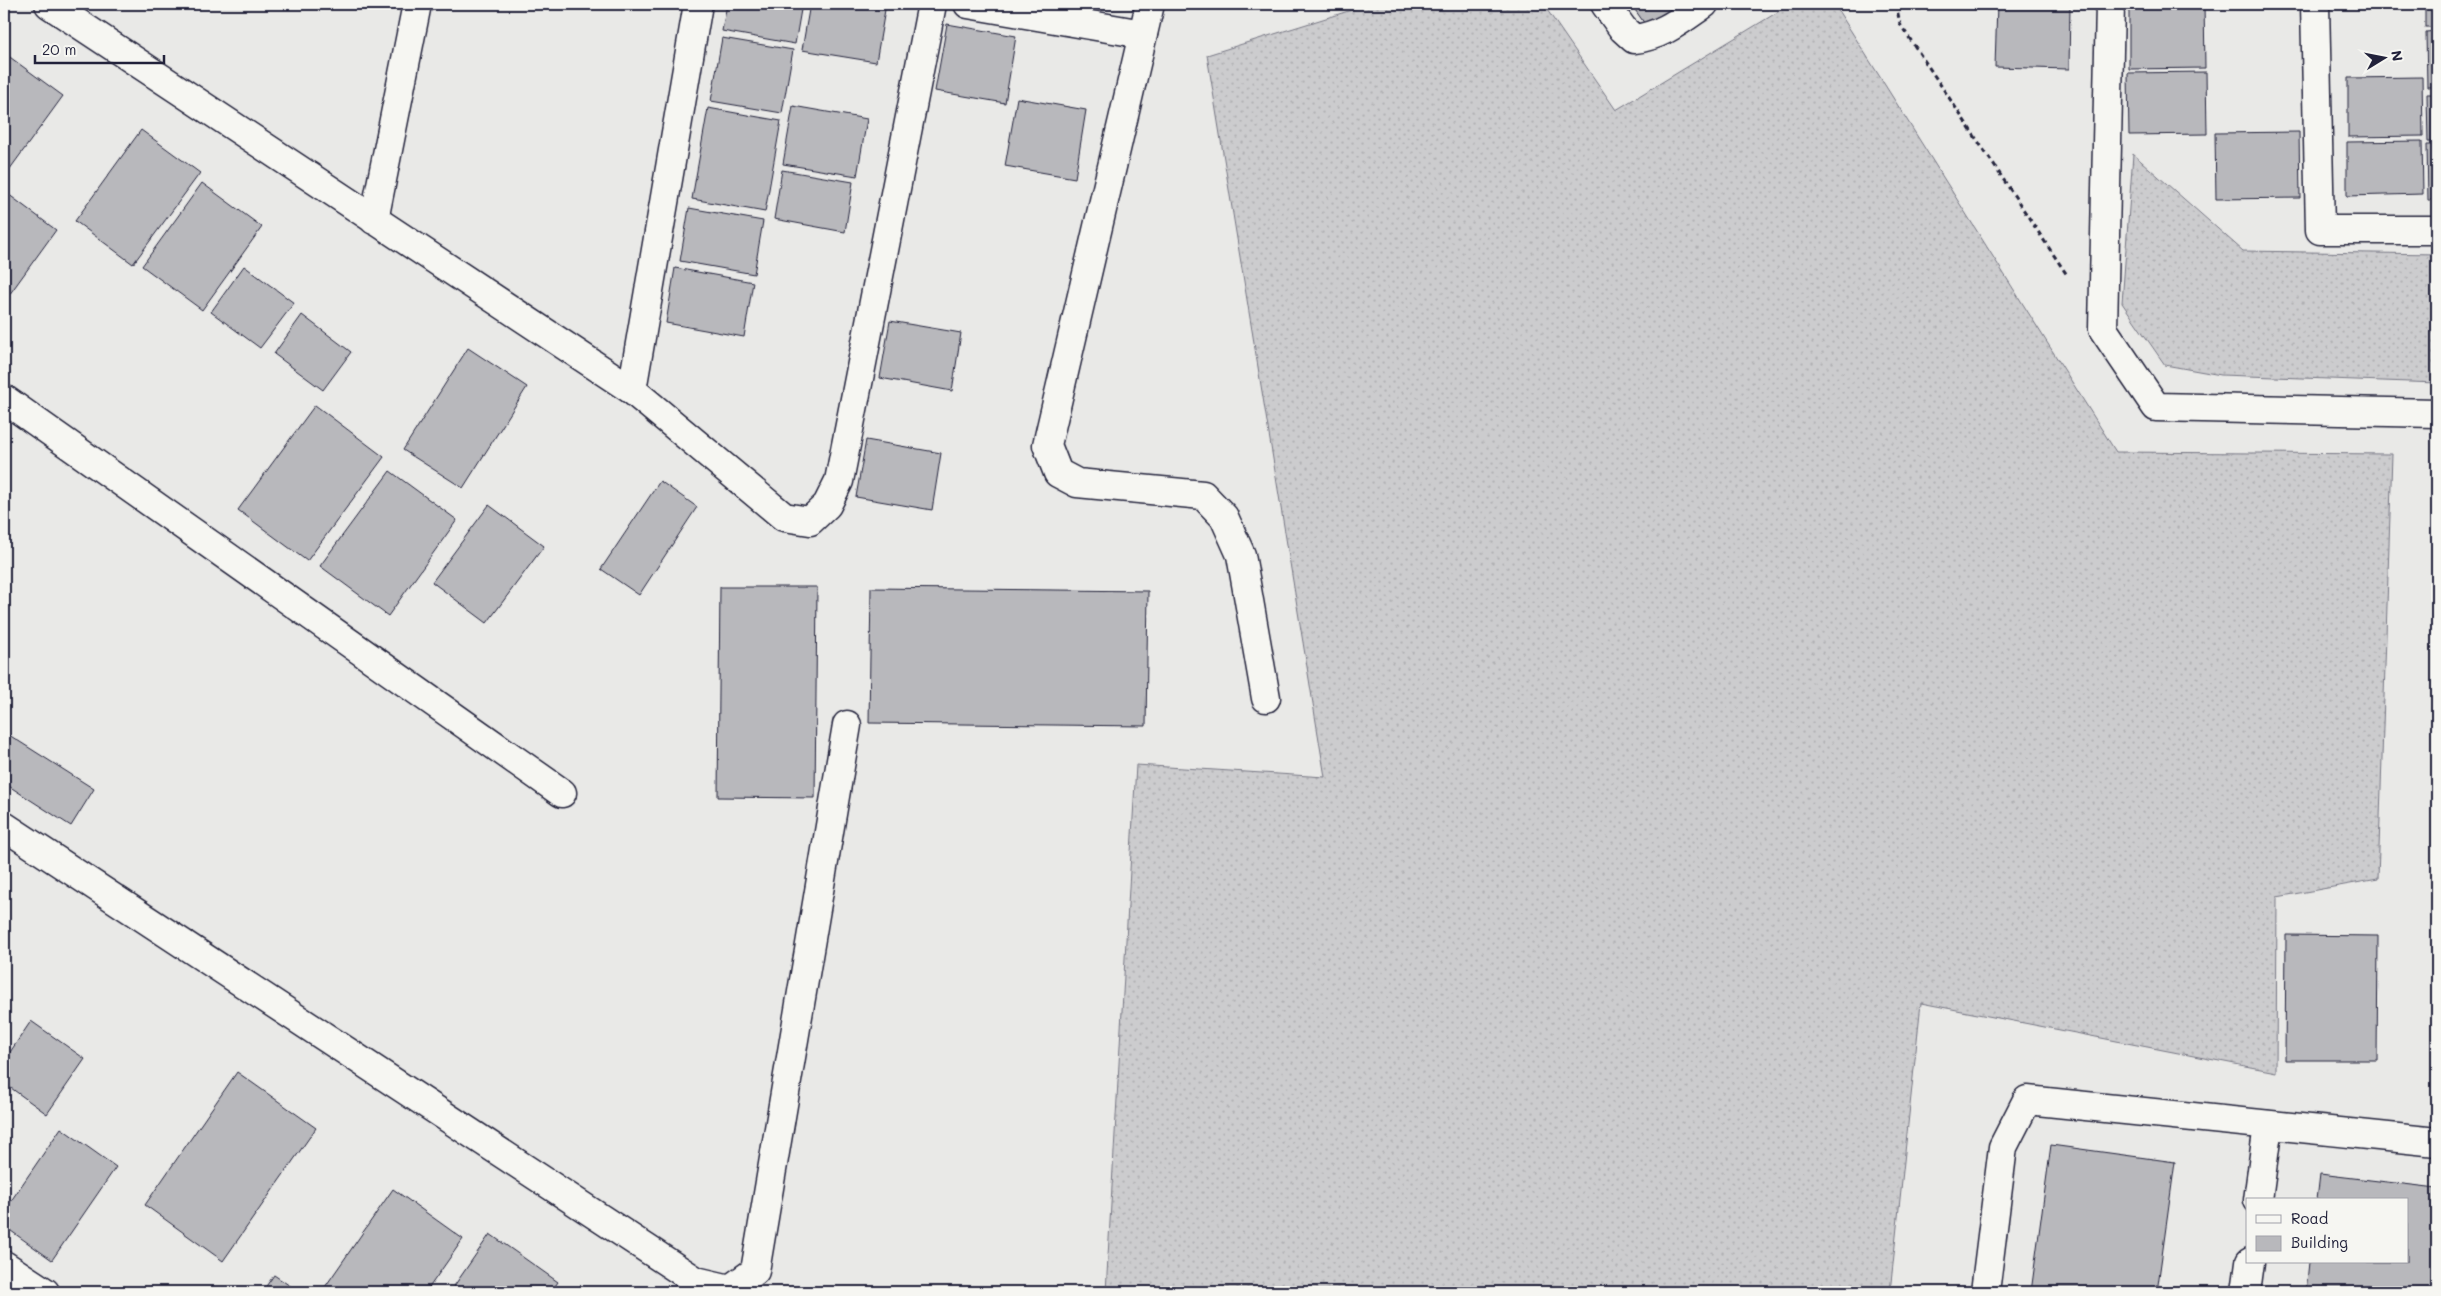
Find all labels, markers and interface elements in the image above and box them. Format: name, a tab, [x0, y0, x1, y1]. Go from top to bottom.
scale bar	[35, 32, 164, 64]
north arrow	[2358, 32, 2408, 82]
text: 20 m	[42, 39, 76, 59]
text: N	[2387, 49, 2408, 63]
legend	[2246, 1198, 2408, 1264]
text: Road	[2291, 1208, 2328, 1228]
text: Building	[2291, 1232, 2348, 1252]

